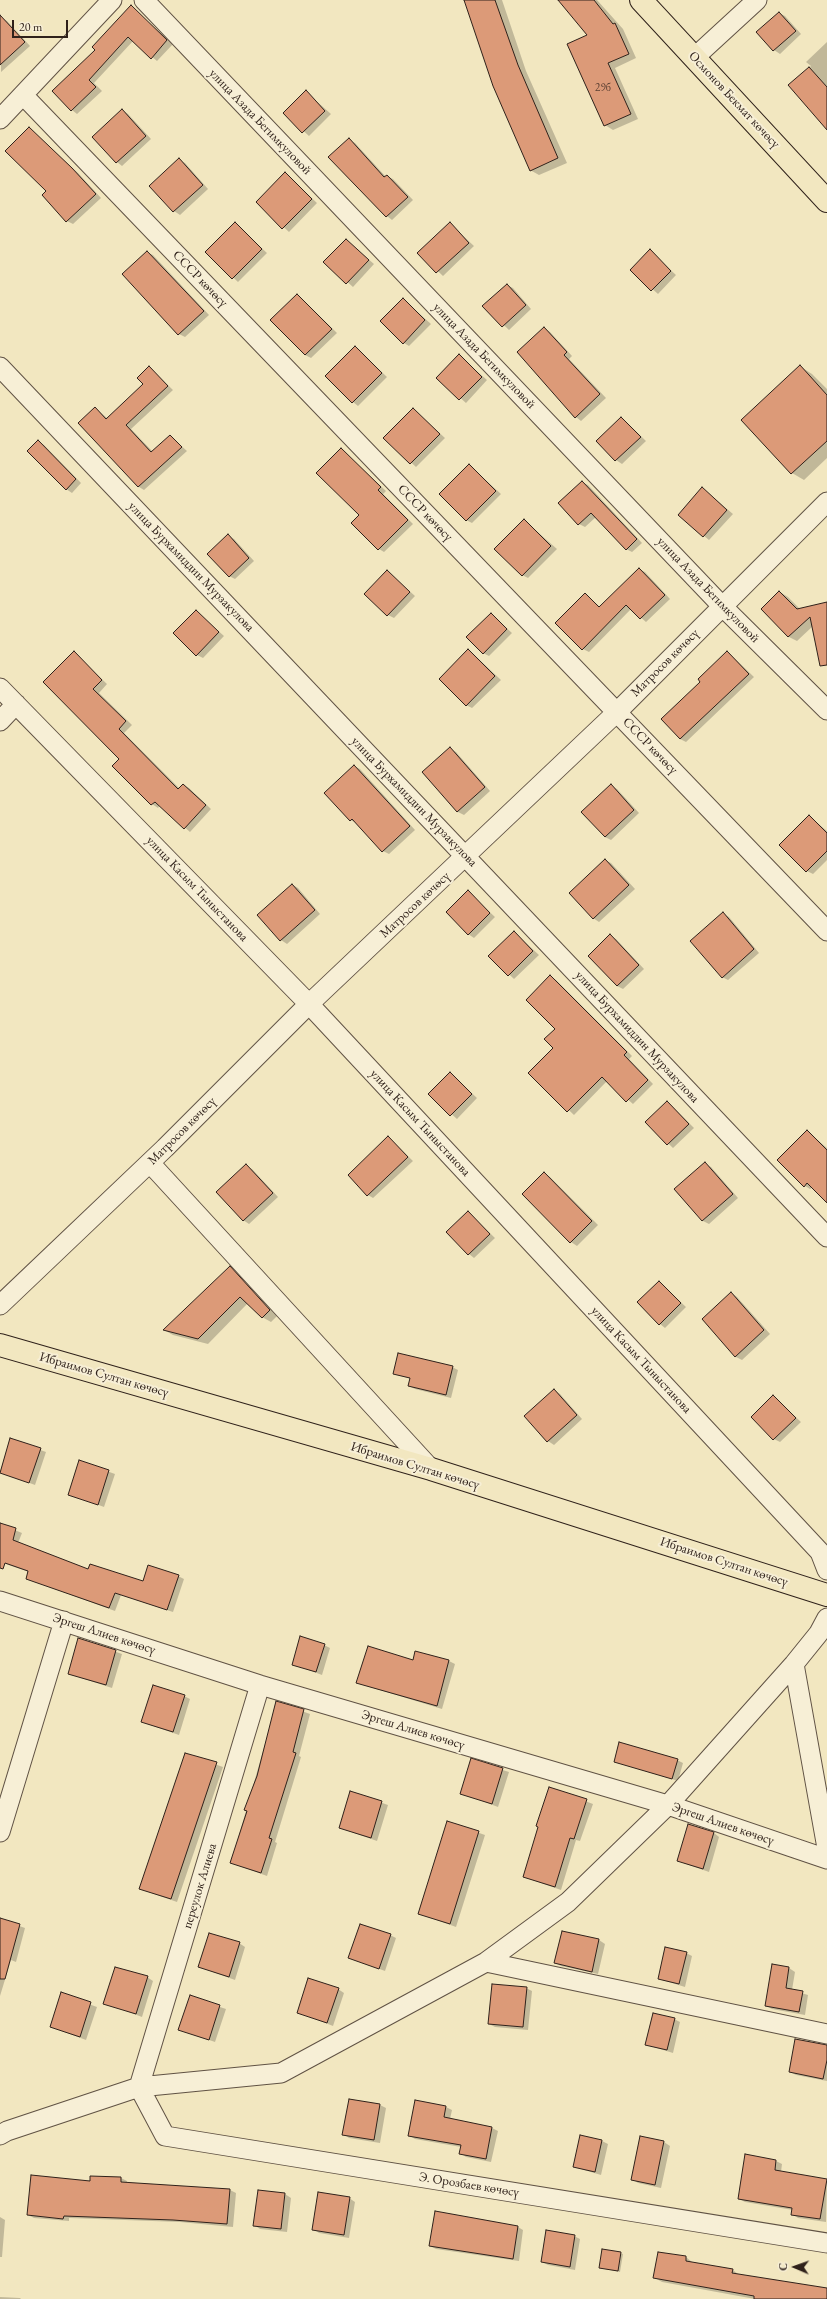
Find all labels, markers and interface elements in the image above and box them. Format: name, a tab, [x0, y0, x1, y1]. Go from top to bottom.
scale bar	[14, 12, 70, 38]
text: 20 m	[19, 19, 42, 35]
street label: Осмонов Бекмат көчөсү	[685, 48, 783, 152]
street label: улица Азада Бегимкуловой	[205, 66, 315, 178]
house number: 29б	[595, 81, 611, 95]
street label: СССР көчөсү	[169, 247, 231, 311]
street label: улица Азада Бегимкуловой	[429, 300, 539, 412]
street label: СССР көчөсү	[394, 481, 456, 545]
street label: улица Бурхамиддин Мурзакулова	[125, 499, 257, 635]
street label: улица Азада Бегимкуловой	[653, 534, 763, 646]
street label: Матросов көчөсү	[628, 626, 702, 700]
street label: СССР көчөсү	[619, 714, 681, 778]
street label: улица Бурхамиддин Мурзакулова	[348, 734, 480, 870]
street label: улица Касым Тыныстанова	[143, 833, 251, 945]
street label: Матросов көчөсү	[377, 869, 453, 941]
street label: улица Бурхамиддин Мурзакулова	[572, 968, 702, 1106]
street label: улица Касым Тыныстанова	[366, 1066, 474, 1180]
street label: Матросов көчөсү	[145, 1094, 219, 1168]
street label: улица Касым Тыныстанова	[587, 1303, 695, 1417]
street label: Ибраимов Султан көчөсү	[38, 1349, 170, 1401]
street label: Ибраимов Султан көчөсү	[349, 1439, 481, 1493]
street label: Ибраимов Султан көчөсү	[658, 1534, 790, 1590]
street label: Эргеш Алиев көчөсү	[51, 1610, 157, 1658]
street label: Эргеш Алиев көчөсү	[359, 1707, 467, 1753]
street label: Эргеш Алиев көчөсү	[670, 1799, 776, 1849]
street label: переулок Алиева	[180, 1842, 220, 1930]
street label: Э. Орозбаев көчөсү	[418, 2169, 520, 2201]
north arrow	[775, 2247, 815, 2287]
text: С	[776, 2262, 790, 2271]

